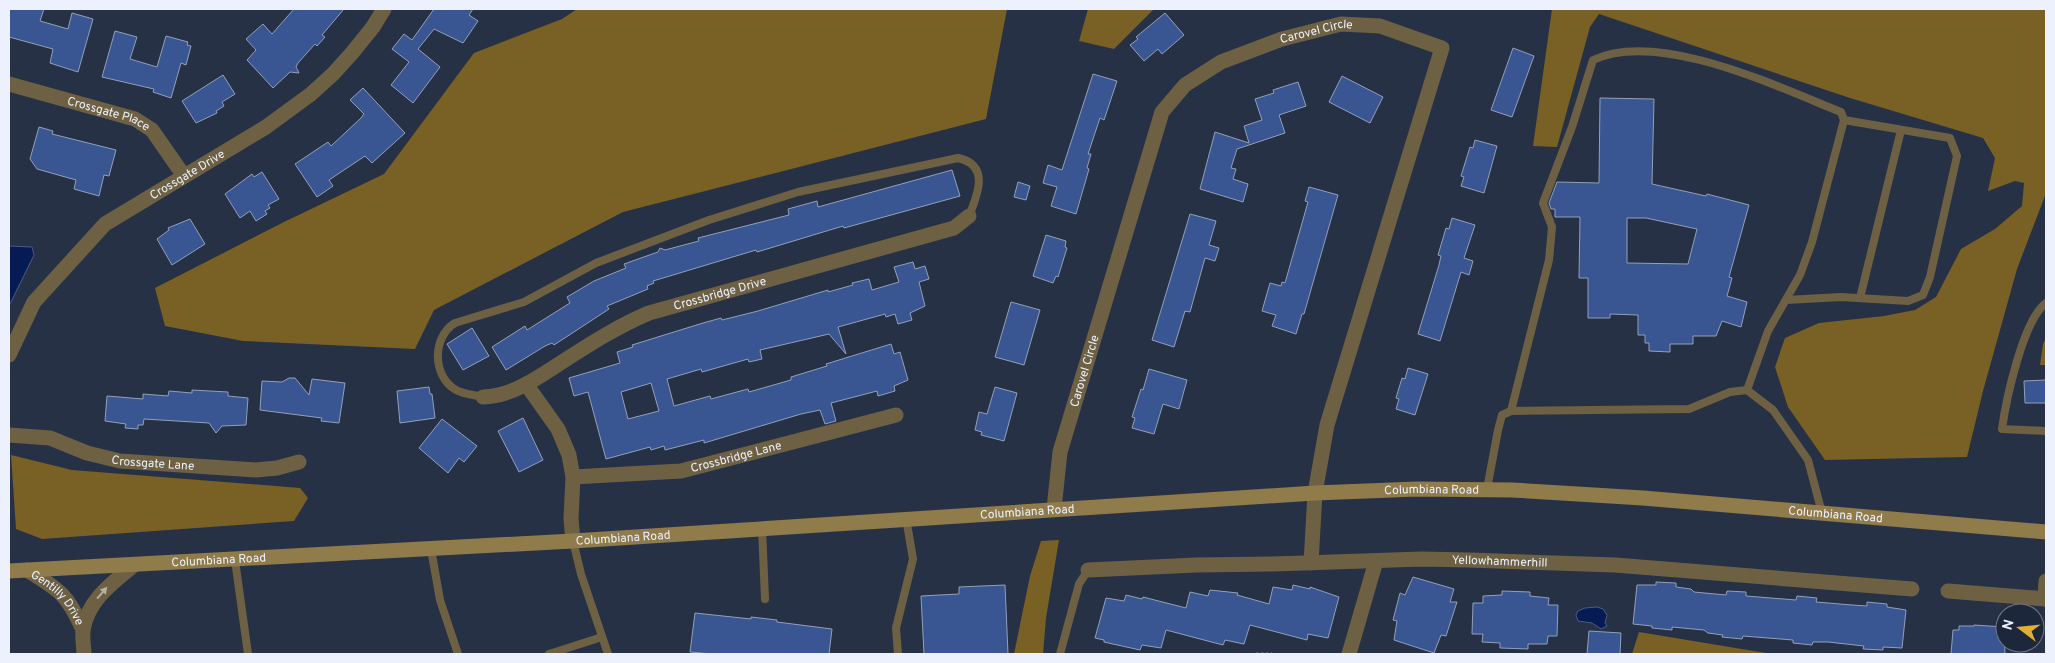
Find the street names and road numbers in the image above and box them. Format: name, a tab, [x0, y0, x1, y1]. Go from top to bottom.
street label: Carovel Circle	[1278, 17, 1353, 48]
street label: Crossgate Place	[65, 94, 153, 135]
street label: Crossgate Drive	[147, 147, 228, 204]
street label: Crossbridge Drive	[672, 274, 768, 315]
street label: Carovel Circle	[1067, 333, 1104, 409]
street label: Crossbridge Lane	[689, 438, 784, 477]
street label: Crossgate Lane	[110, 452, 195, 475]
street label: Columbiana Road	[1384, 482, 1479, 499]
street label: Columbiana Road	[980, 502, 1075, 524]
street label: Columbiana Road	[1788, 503, 1883, 527]
street label: Columbiana Road	[575, 528, 671, 550]
street label: Columbiana Road	[171, 550, 266, 571]
street label: Yellowhammerhill	[1452, 553, 1548, 572]
street label: Gentilly Drive	[27, 567, 87, 628]

